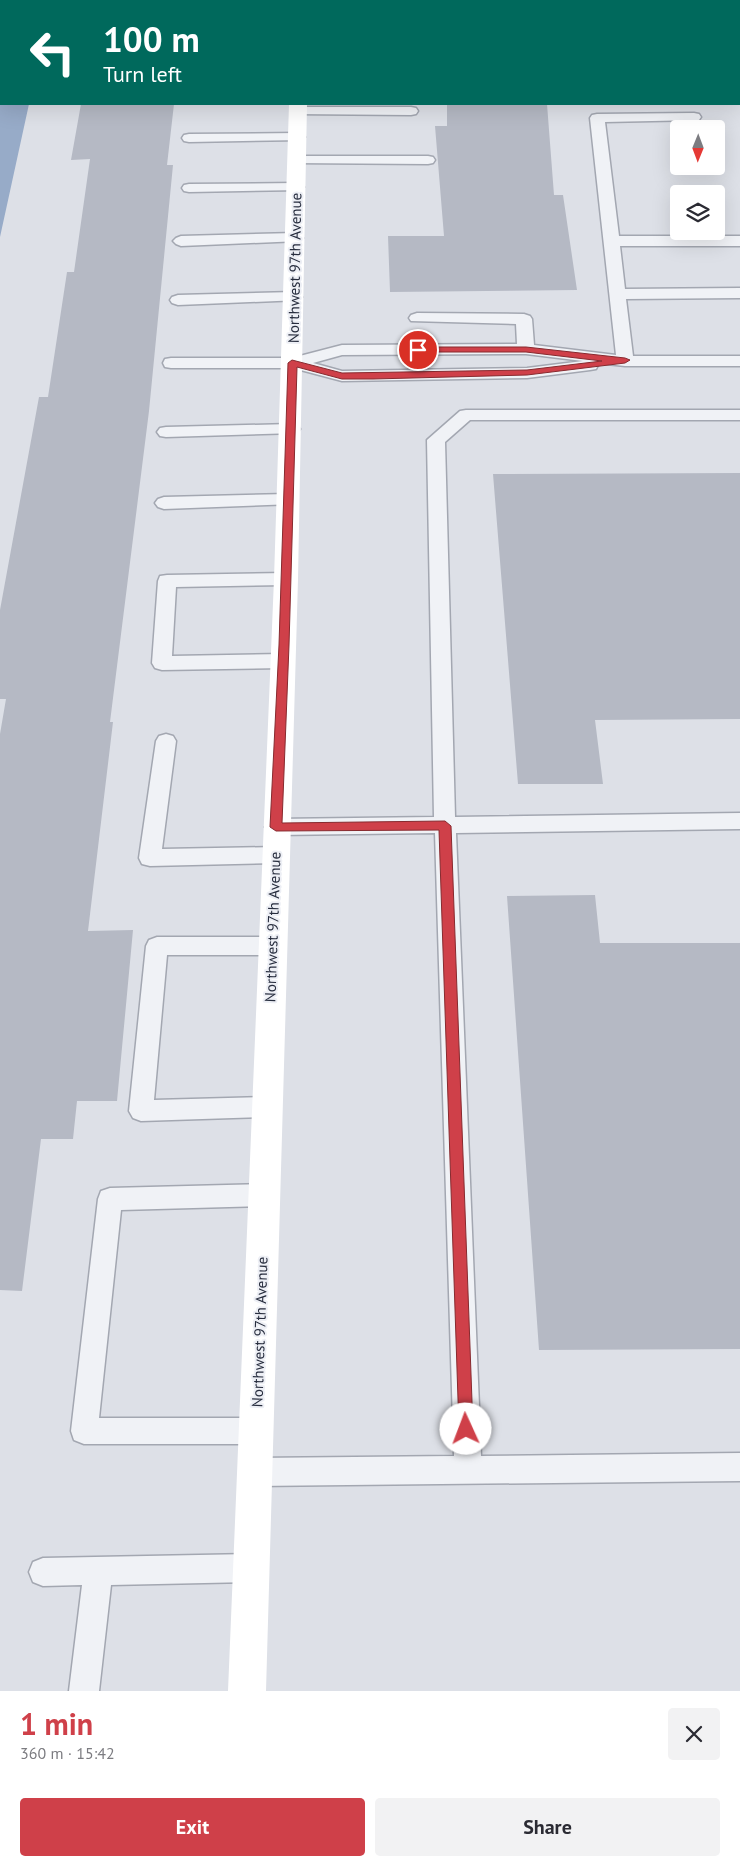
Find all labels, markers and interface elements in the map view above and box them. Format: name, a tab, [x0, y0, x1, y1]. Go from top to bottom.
text: 100 m	[103, 16, 200, 62]
icon: left	[20, 20, 85, 85]
text: Turn left	[103, 60, 182, 88]
north arrow	[670, 120, 725, 175]
map controls	[670, 120, 725, 240]
button: layers	[670, 185, 725, 240]
street label: Northwest 97th Avenue	[284, 193, 305, 343]
pin	[397, 329, 439, 371]
icon: arrive	[404, 336, 432, 364]
street label: Northwest 97th Avenue	[260, 851, 285, 1003]
street label: Northwest 97th Avenue	[247, 1256, 272, 1408]
position arrow	[439, 1402, 491, 1454]
text: 1 min	[20, 1704, 93, 1743]
button: close	[668, 1708, 720, 1760]
text: 360 m · 15:42	[20, 1743, 115, 1763]
button: Exit	[20, 1798, 365, 1856]
button: Share	[375, 1798, 720, 1856]

